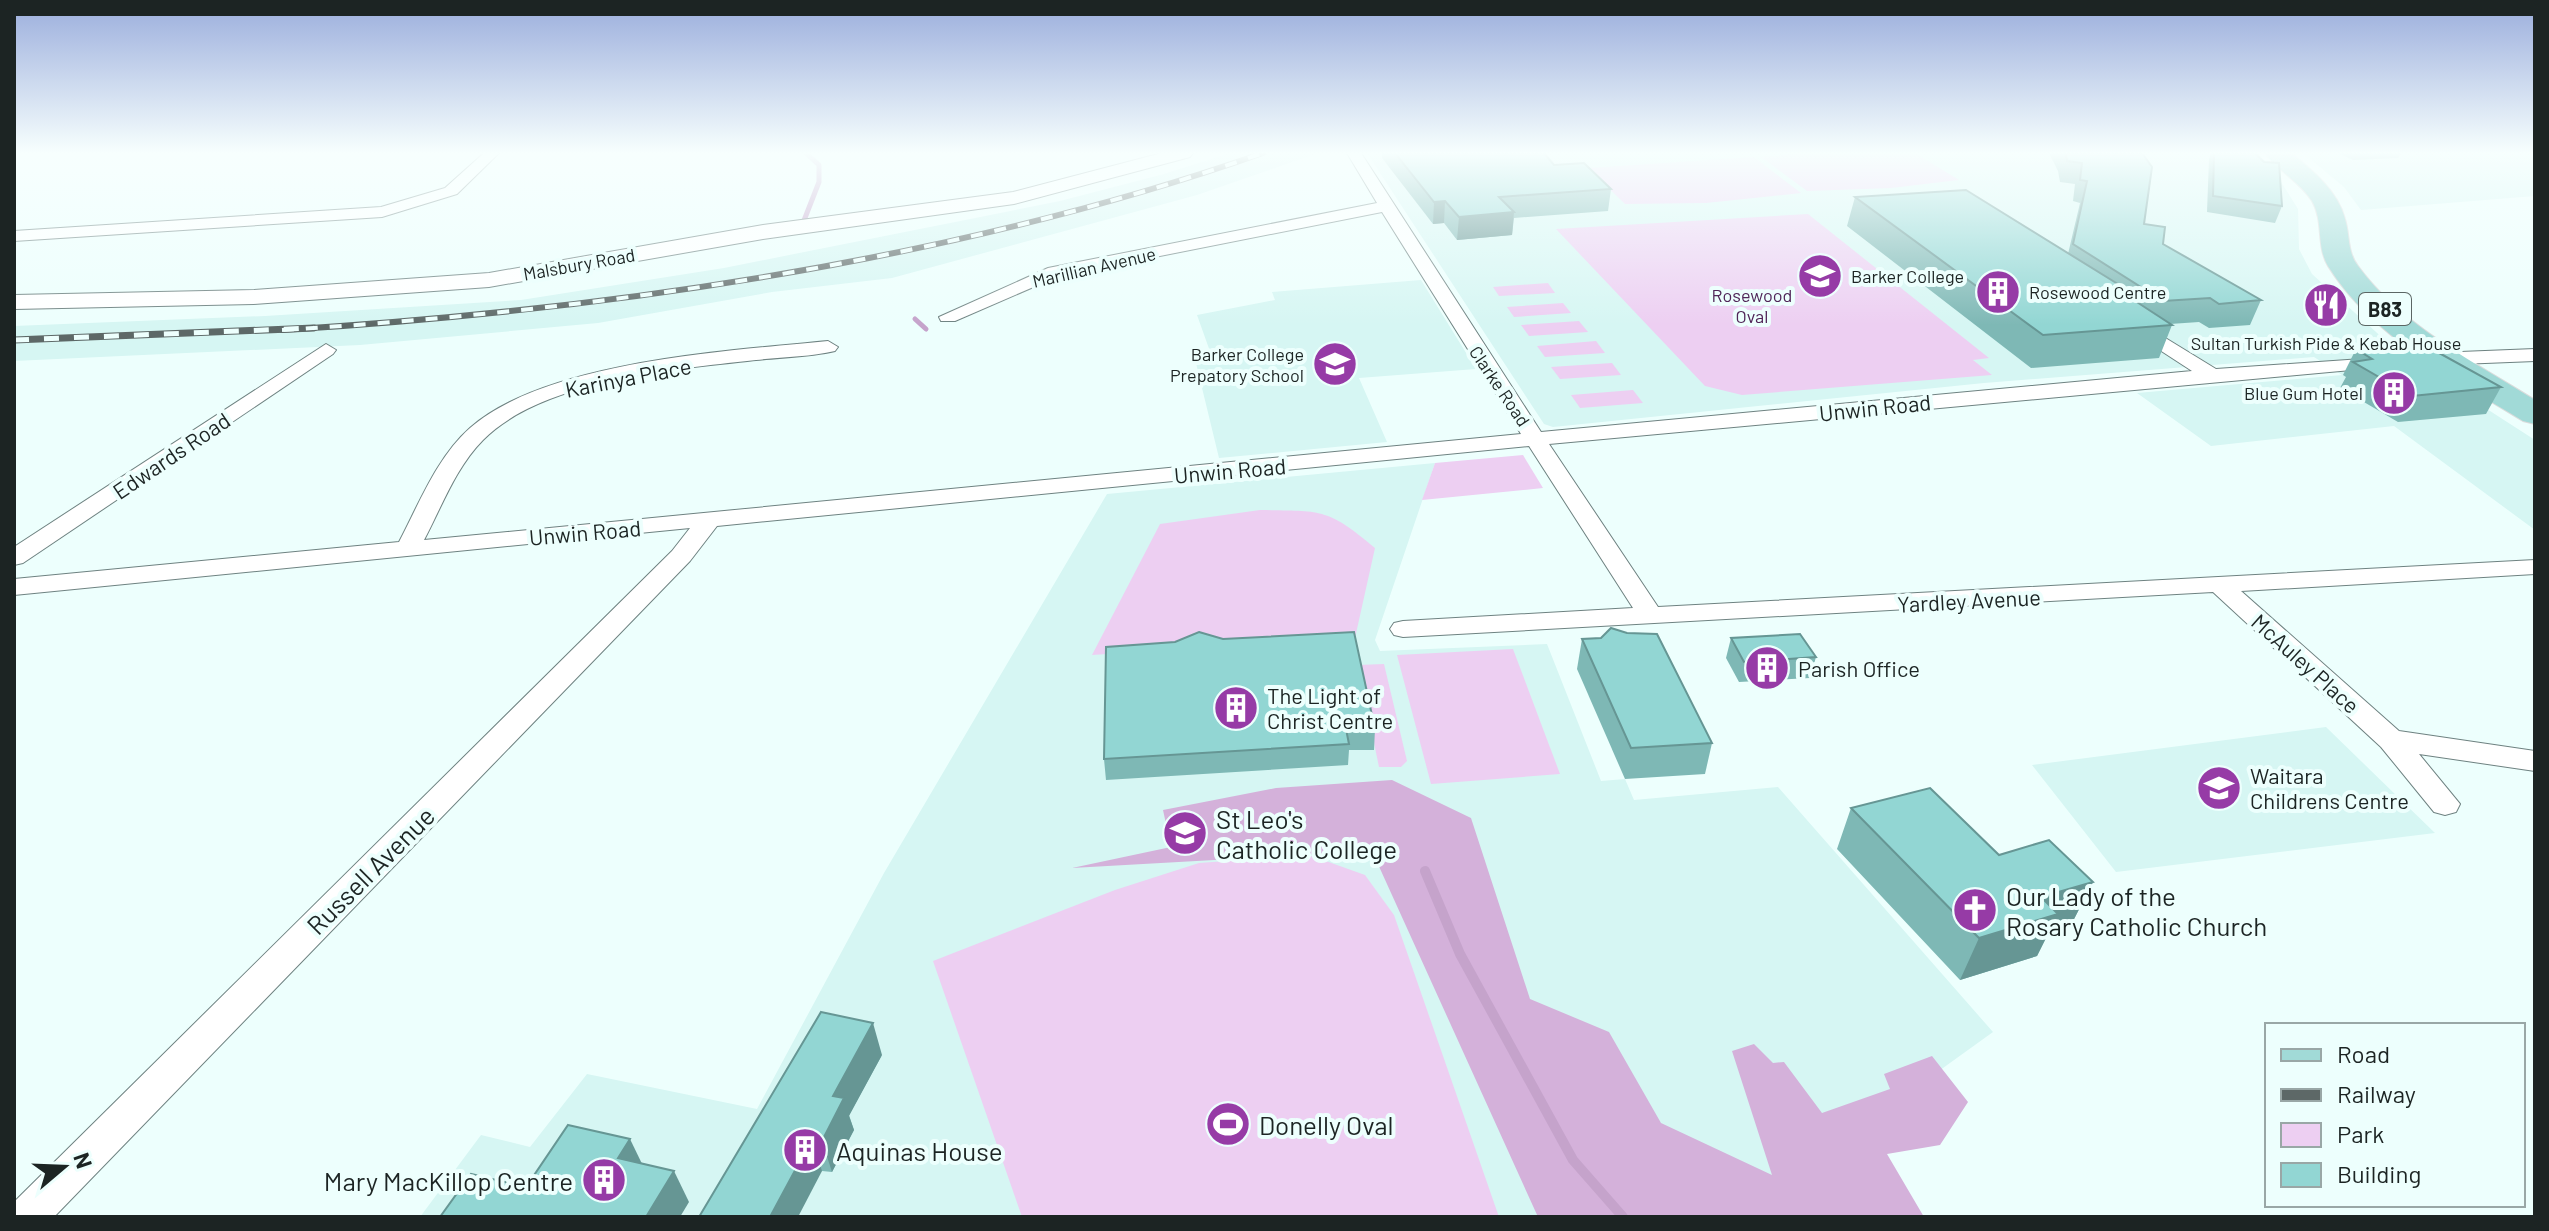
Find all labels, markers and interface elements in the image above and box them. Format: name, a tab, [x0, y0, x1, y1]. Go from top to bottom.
street label: Marillian Avenue	[1030, 242, 1158, 292]
street label: Malsbury Road	[521, 243, 637, 285]
school or university icon: Barker College	[1796, 252, 1844, 300]
place label: Barker College	[1851, 265, 1964, 287]
building icon: Rosewood Centre	[1974, 268, 2022, 316]
place label: Rosewood Centre	[2029, 281, 2166, 303]
restaurant icon: Sultan Turkish Pide & Kebab House	[2302, 281, 2350, 329]
park label: Rosewood Oval	[1712, 284, 1792, 327]
road number: B83	[2359, 293, 2411, 325]
place label: Sultan Turkish Pide & Kebab House	[2191, 332, 2461, 354]
school or university icon: Barker College Prepatory School	[1311, 340, 1359, 388]
street label: Clarke Road	[1465, 342, 1535, 430]
place label: Barker College Prepatory School	[1170, 343, 1304, 386]
street label: Karinya Place	[563, 352, 693, 402]
building icon: Blue Gum Hotel	[2370, 369, 2418, 417]
place label: Blue Gum Hotel	[2244, 382, 2363, 404]
street label: Unwin Road	[1818, 388, 1932, 426]
street label: Edwards Road	[107, 406, 235, 504]
street label: Unwin Road	[1173, 452, 1287, 488]
street label: Unwin Road	[528, 514, 642, 550]
street label: Yardley Avenue	[1897, 583, 2041, 617]
street label: McAuley Place	[2247, 608, 2365, 718]
building icon: Parish Office	[1743, 644, 1791, 692]
place label: Parish Office	[1798, 655, 1920, 681]
place label: The Light of Christ Centre	[1267, 682, 1393, 733]
building icon: The Light of Christ Centre	[1212, 684, 1260, 732]
place label: Waitara Childrens Centre	[2250, 762, 2409, 813]
school or university icon: Waitara Childrens Centre	[2195, 764, 2243, 812]
street label: Russell Avenue	[300, 800, 440, 940]
place label: St Leo's Catholic College	[1216, 803, 1397, 864]
school or university icon: St Leo's Catholic College	[1161, 809, 1209, 857]
place label: Our Lady of the Rosary Catholic Church	[2006, 880, 2267, 941]
church icon: Our Lady of the Rosary Catholic Church	[1951, 886, 1999, 934]
legend	[2265, 1023, 2525, 1207]
text: Road	[2337, 1039, 2390, 1068]
text: Railway	[2337, 1079, 2416, 1108]
sports icon: Donelly Oval	[1204, 1100, 1252, 1148]
place label: Donelly Oval	[1259, 1109, 1394, 1140]
text: Park	[2337, 1119, 2384, 1148]
building icon: Aquinas House	[781, 1126, 829, 1174]
north arrow	[24, 1127, 104, 1207]
place label: Aquinas House	[836, 1135, 1003, 1166]
text: N	[69, 1149, 99, 1171]
building icon: Mary MacKillop Centre	[580, 1156, 628, 1204]
text: Building	[2337, 1159, 2421, 1188]
place label: Mary MacKillop Centre	[324, 1165, 573, 1196]

